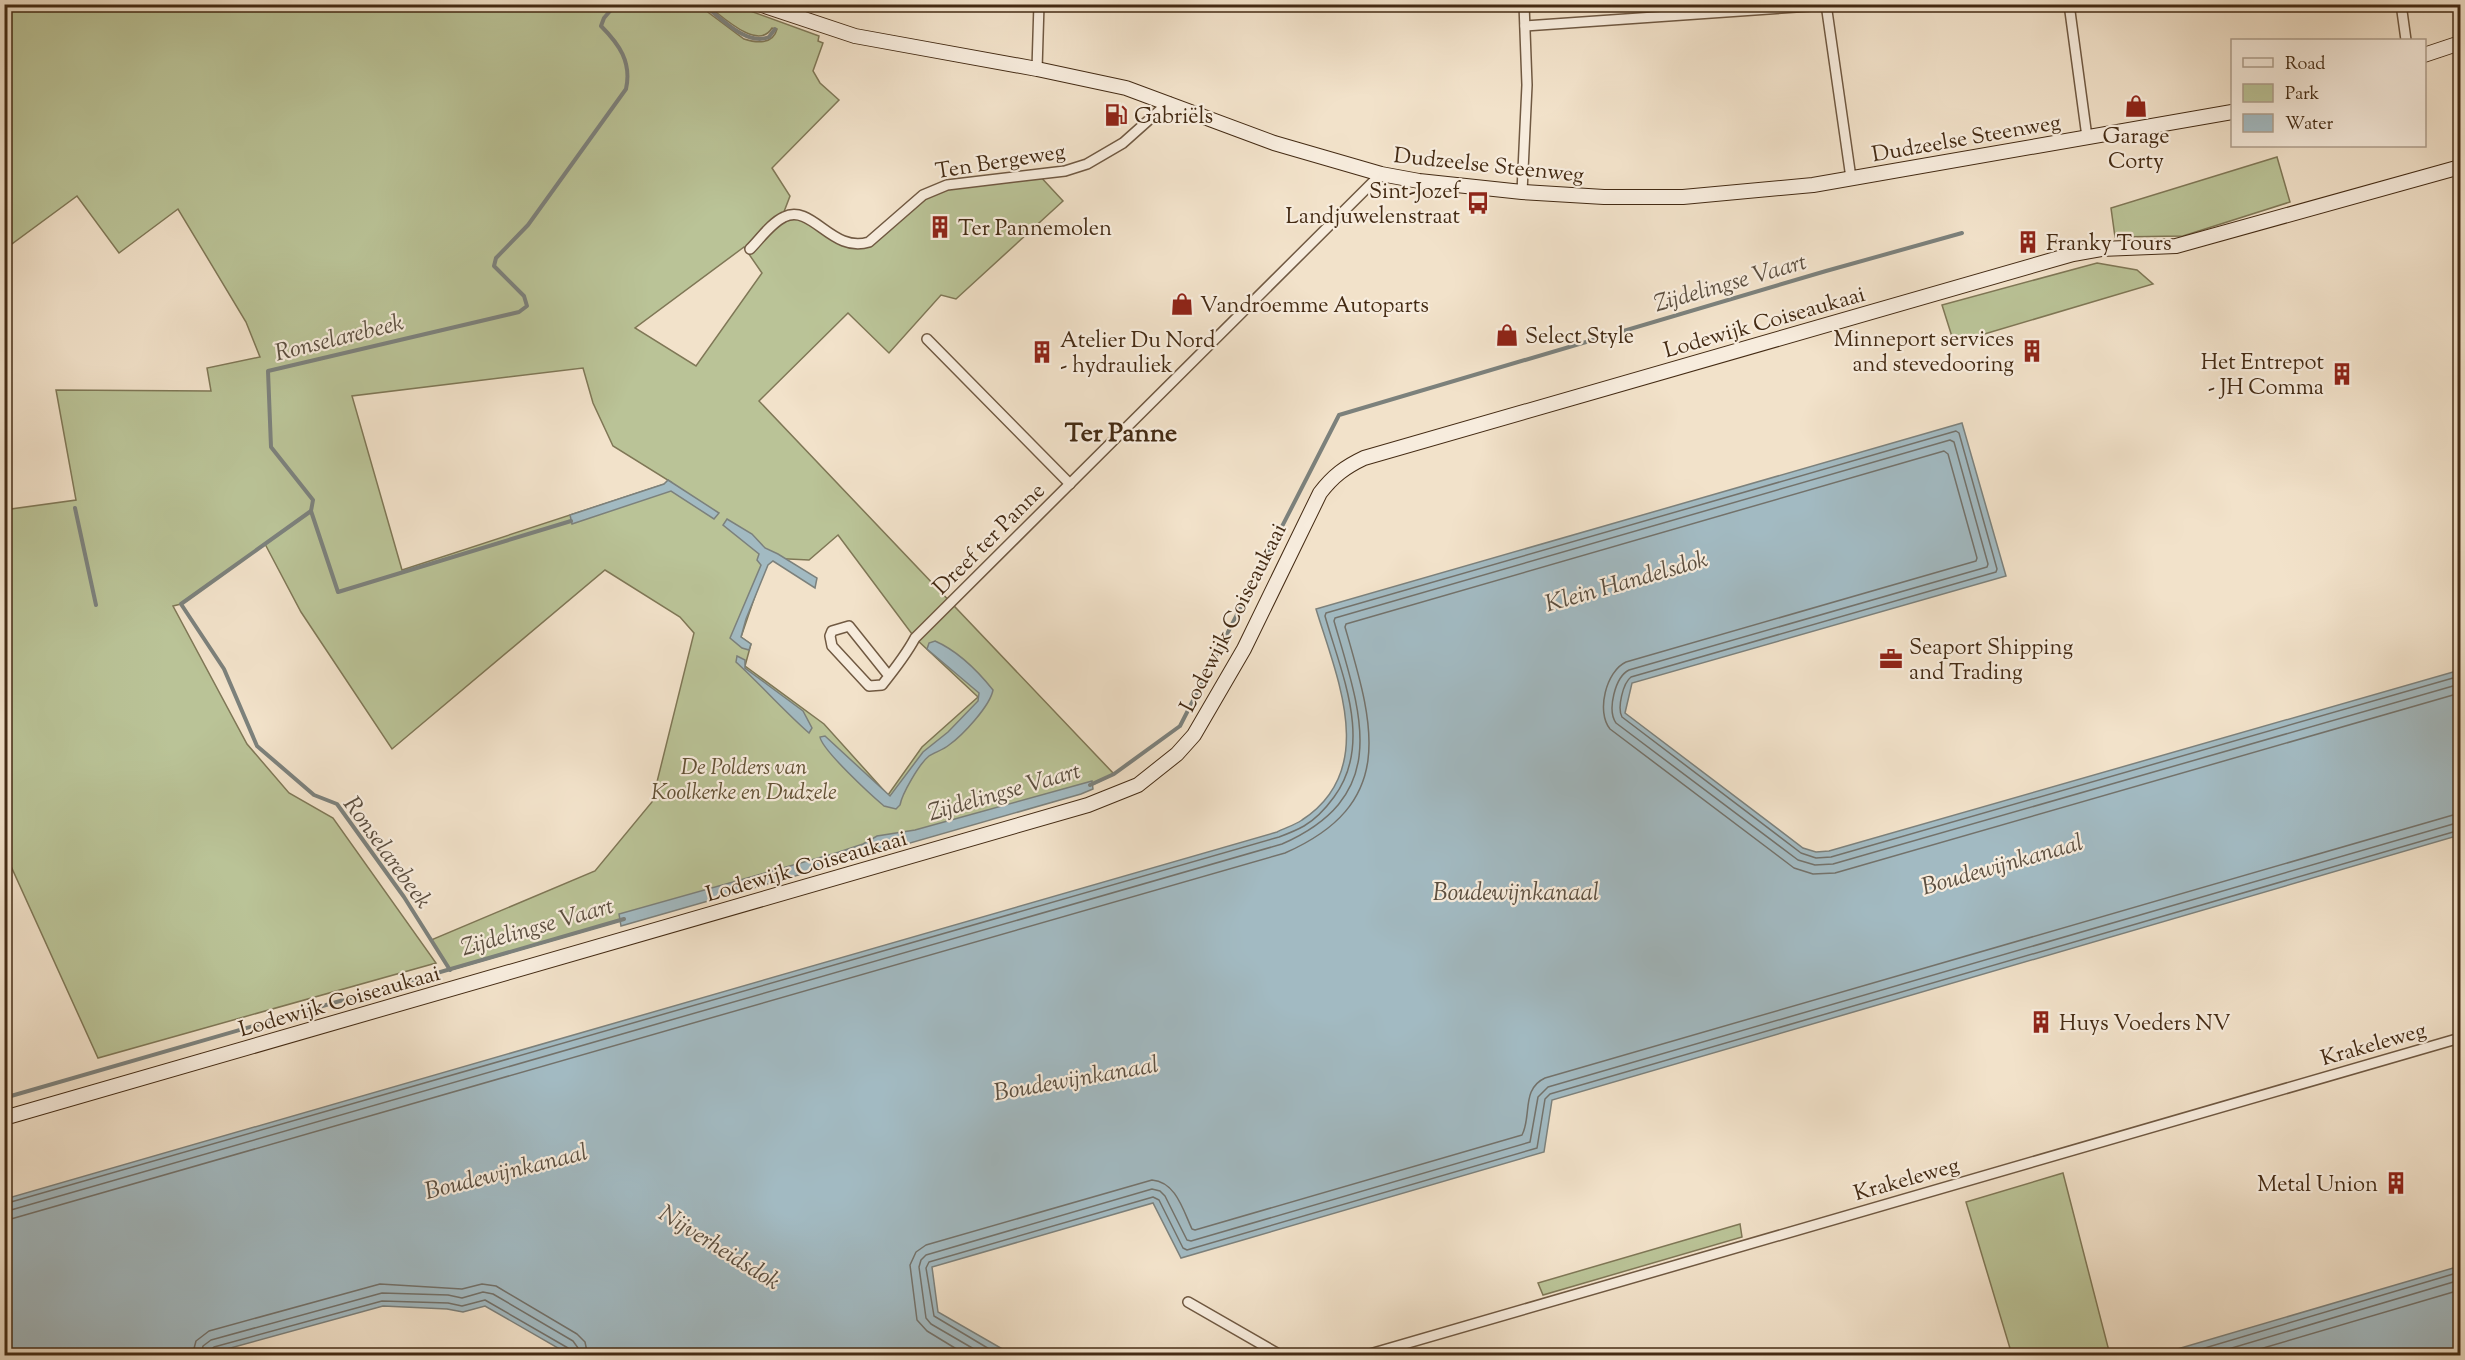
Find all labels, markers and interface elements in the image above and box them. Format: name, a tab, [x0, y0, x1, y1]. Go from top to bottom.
legend	[2231, 39, 2426, 147]
text: Road	[2285, 52, 2325, 78]
text: Park	[2285, 82, 2320, 108]
shop icon: Garage Corty	[2123, 93, 2149, 119]
fuel station icon: Gabriëls	[1103, 102, 1129, 128]
place label: Gabriëls	[1134, 102, 1213, 134]
street label: Dudzeelse Steenweg	[1870, 108, 2064, 172]
text: Water	[2285, 112, 2334, 138]
place label: Garage Corty	[2103, 122, 2169, 179]
street label: Ten Bergeweg	[933, 137, 1068, 189]
street label: Dudzeelse Steenweg	[1392, 141, 1586, 193]
place label: Sint-Jozef Landjuwelenstraat	[1286, 177, 1461, 234]
bus stop icon: Sint-Jozef Landjuwelenstraat	[1465, 190, 1491, 216]
building icon: Ter Pannemolen	[927, 214, 953, 240]
place label: Ter Pannemolen	[958, 214, 1112, 246]
building icon: Franky Tours	[2015, 229, 2041, 255]
place label: Franky Tours	[2046, 229, 2172, 261]
water label: Zijdelingse Vaart	[1650, 246, 1811, 322]
street label: Lodewijk Coiseaukaai	[1660, 280, 1869, 368]
shop icon: Vandroemme Autoparts	[1169, 291, 1195, 317]
place label: Vandroemme Autoparts	[1200, 291, 1429, 323]
water label: Ronselarebeek	[271, 306, 408, 371]
shop icon: Select Style	[1494, 322, 1520, 348]
place label: Select Style	[1525, 322, 1634, 354]
place label: Minneport services and stevedooring	[1833, 325, 2014, 382]
place label: Atelier Du Nord - hydrauliek	[1060, 326, 1216, 383]
building icon: Minneport services and stevedooring	[2019, 338, 2045, 364]
building icon: Atelier Du Nord - hydrauliek	[1029, 339, 1055, 365]
place label: Het Entrepot - JH Comma	[2201, 348, 2324, 405]
building icon: Het Entrepot - JH Comma	[2329, 361, 2355, 387]
district label: Ter Panne	[1065, 416, 1177, 453]
street label: Dreef ter Panne	[927, 477, 1054, 604]
street label: Lodewijk Coiseaukaai	[1173, 518, 1296, 718]
water label: Klein Handelsdok	[1541, 543, 1712, 622]
place label: Seaport Shipping and Trading	[1909, 633, 2073, 690]
office icon: Seaport Shipping and Trading	[1878, 646, 1904, 672]
park label: De Polders van Koolkerke en Dudzele	[651, 753, 837, 810]
water label: Zijdelingse Vaart	[924, 755, 1085, 831]
water label: Ronselarebeek	[334, 790, 439, 917]
street label: Lodewijk Coiseaukaai	[702, 824, 911, 912]
water label: Boudewijnkanaal	[1918, 827, 2087, 905]
water label: Boudewijnkanaal	[1433, 877, 1599, 911]
water label: Zijdelingse Vaart	[457, 890, 618, 966]
street label: Lodewijk Coiseaukaai	[235, 959, 444, 1047]
building icon: Huys Voeders NV	[2028, 1009, 2054, 1035]
place label: Huys Voeders NV	[2059, 1009, 2231, 1041]
street label: Krakeleweg	[2317, 1016, 2431, 1076]
water label: Boudewijnkanaal	[991, 1049, 1161, 1111]
water label: Boudewijnkanaal	[422, 1136, 591, 1210]
street label: Krakeleweg	[1850, 1151, 1964, 1211]
place label: Metal Union	[2257, 1170, 2378, 1202]
building icon: Metal Union	[2383, 1170, 2409, 1196]
water label: Nijverheidsdok	[651, 1198, 787, 1300]

